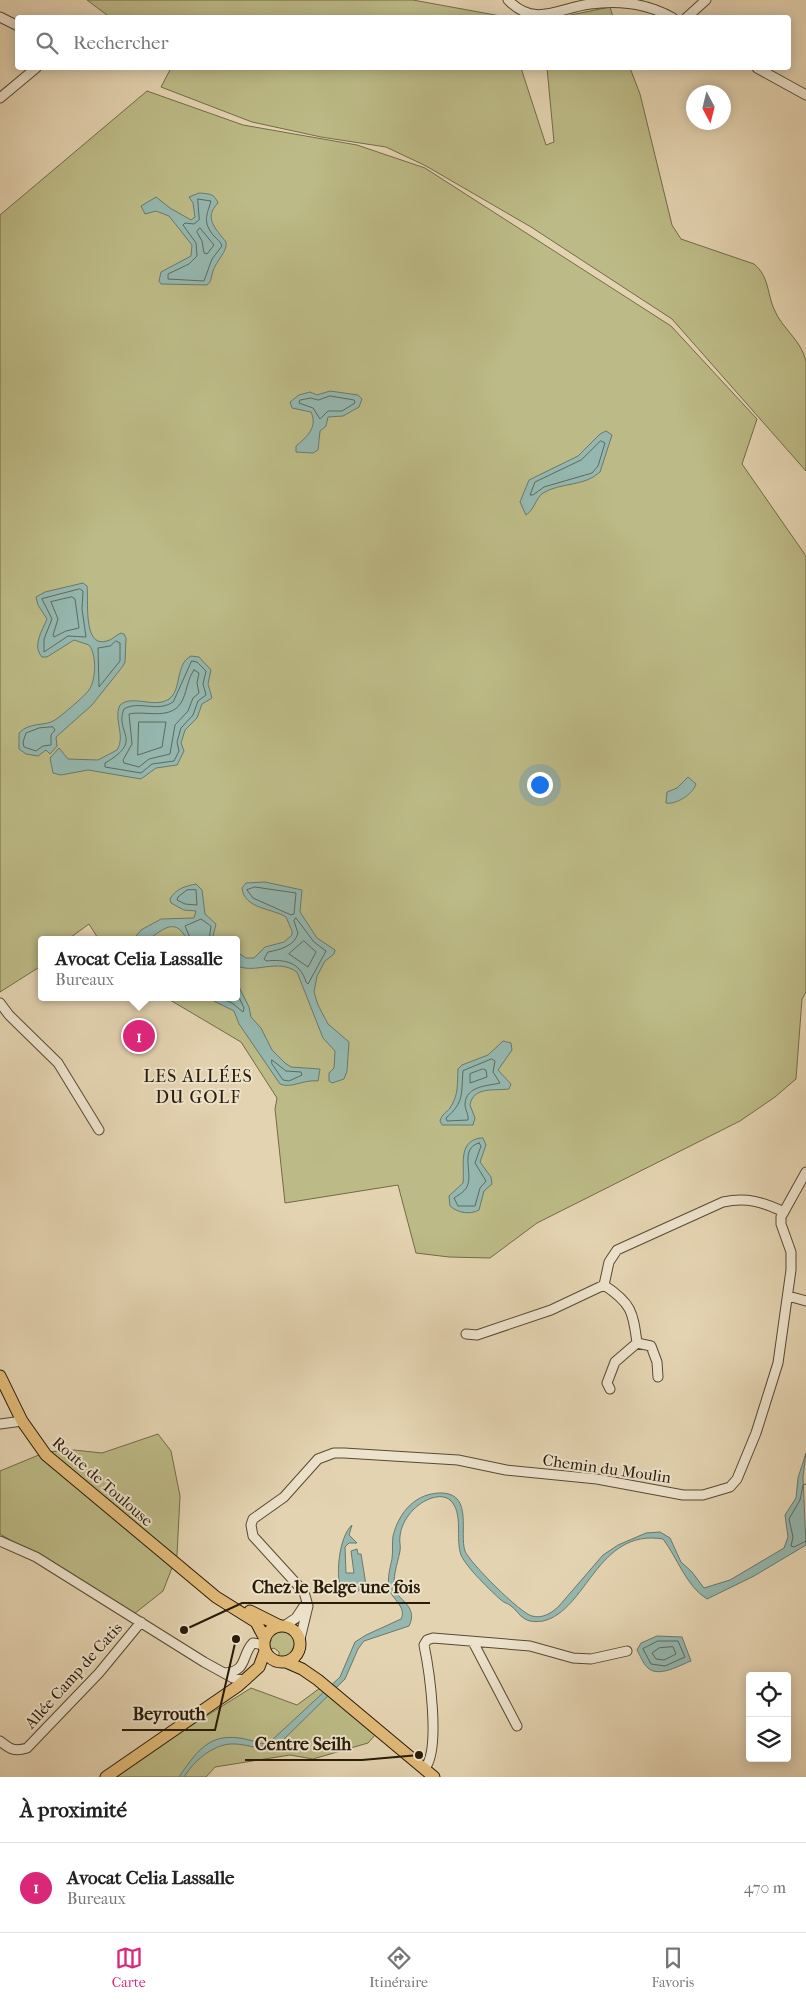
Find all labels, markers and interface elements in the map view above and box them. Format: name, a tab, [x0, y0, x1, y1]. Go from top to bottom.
search box	[15, 15, 791, 70]
icon: search	[33, 29, 61, 57]
text: Rechercher	[73, 32, 169, 54]
north arrow	[686, 85, 731, 130]
your location	[527, 772, 553, 798]
popup	[38, 936, 240, 1001]
text: Avocat Celia Lassalle	[55, 948, 223, 970]
text: Bureaux	[55, 970, 114, 989]
pin: 1	[123, 1017, 155, 1055]
district label: LES ALLÉES DU GOLF	[143, 1065, 253, 1108]
street label: Route de Toulouse	[49, 1433, 157, 1530]
street label: Chemin du Moulin	[542, 1450, 673, 1487]
callout: Chez le Belge une fois	[242, 1570, 430, 1603]
text: Chez le Belge une fois	[252, 1577, 420, 1598]
street label: Allée Camp de Catis	[20, 1618, 126, 1733]
map controls	[746, 1672, 791, 1762]
button: locate	[746, 1672, 791, 1717]
callout: Beyrouth	[122, 1697, 215, 1730]
text: Beyrouth	[132, 1704, 206, 1725]
button: layers	[746, 1717, 791, 1762]
callout: Centre Seilh	[245, 1727, 362, 1760]
text: Centre Seilh	[255, 1734, 352, 1755]
text: À proximité	[20, 1798, 127, 1822]
text: Avocat Celia Lassalle	[67, 1867, 234, 1889]
text: 1	[33, 1878, 39, 1897]
text: 470 m	[744, 1878, 786, 1897]
text: Bureaux	[67, 1889, 126, 1908]
tab: Carte	[112, 1944, 146, 1991]
tab: Itinéraire	[369, 1944, 428, 1991]
tab: Favoris	[652, 1944, 694, 1991]

